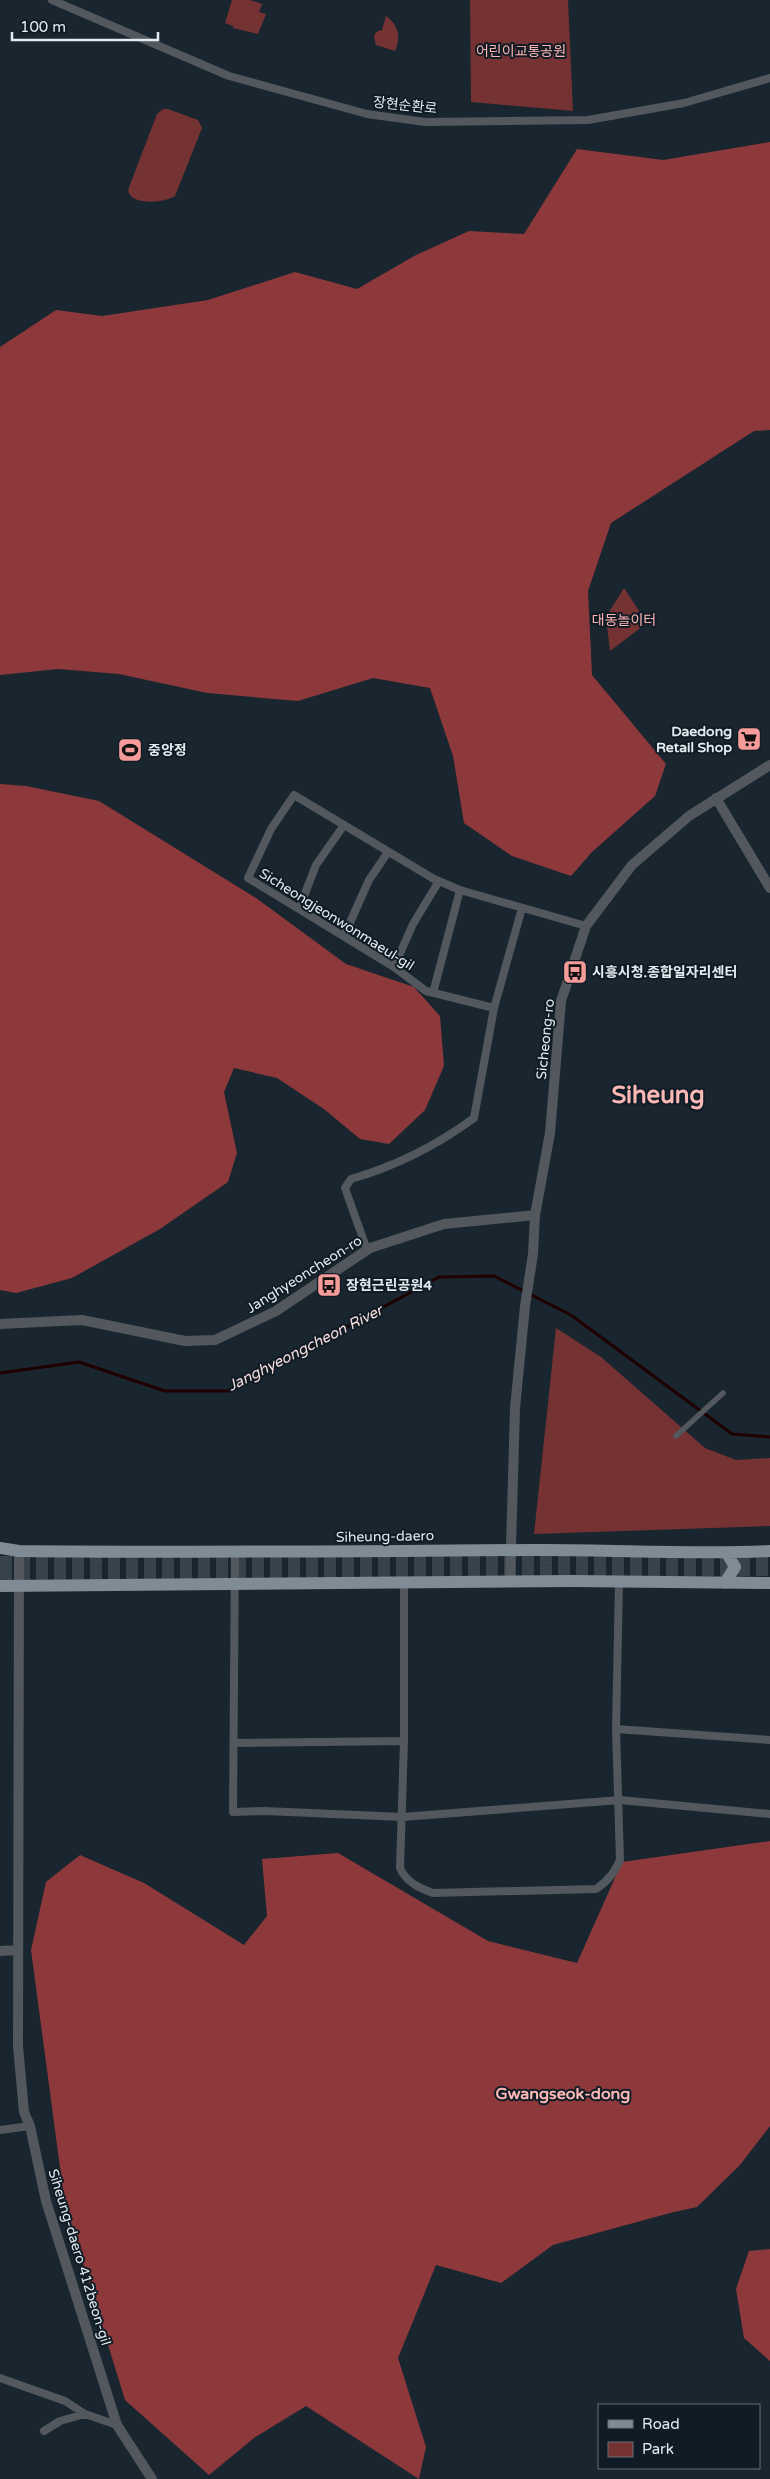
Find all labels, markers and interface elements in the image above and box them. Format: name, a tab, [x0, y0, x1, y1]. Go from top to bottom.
scale bar	[12, 10, 159, 42]
text: 100 m	[20, 18, 66, 36]
park label: 어린이교통공원	[476, 43, 566, 60]
street label: 장현순환로	[372, 94, 438, 117]
park label: 대동놀이터	[592, 612, 656, 629]
place label: Daedong Retail Shop	[656, 723, 732, 756]
supermarket icon: Daedong Retail Shop	[736, 726, 762, 752]
sports icon: 중앙정	[117, 737, 143, 763]
place label: 중앙정	[148, 742, 187, 759]
street label: Sicheongjeonwonmaeul-gil	[256, 865, 417, 974]
bus stop icon: 시흥시청.종합일자리센터	[562, 959, 588, 985]
place label: 시흥시청.종합일자리센터	[592, 964, 737, 981]
street label: Sicheong-ro	[533, 998, 558, 1080]
district label: Siheung	[611, 1081, 705, 1110]
street label: Janghyeoncheon-ro	[243, 1232, 365, 1317]
bus stop icon: 장현근린공원4	[316, 1272, 342, 1298]
place label: 장현근린공원4	[346, 1277, 432, 1294]
water label: Janghyeongcheon River	[225, 1300, 387, 1395]
street label: Siheung-daero	[336, 1527, 434, 1546]
district label: Gwangseok-dong	[496, 2084, 630, 2104]
street label: Siheung-daero 412beon-gil	[45, 2167, 114, 2347]
legend	[598, 2404, 760, 2469]
text: Road	[642, 2415, 680, 2433]
text: Park	[642, 2440, 674, 2458]

